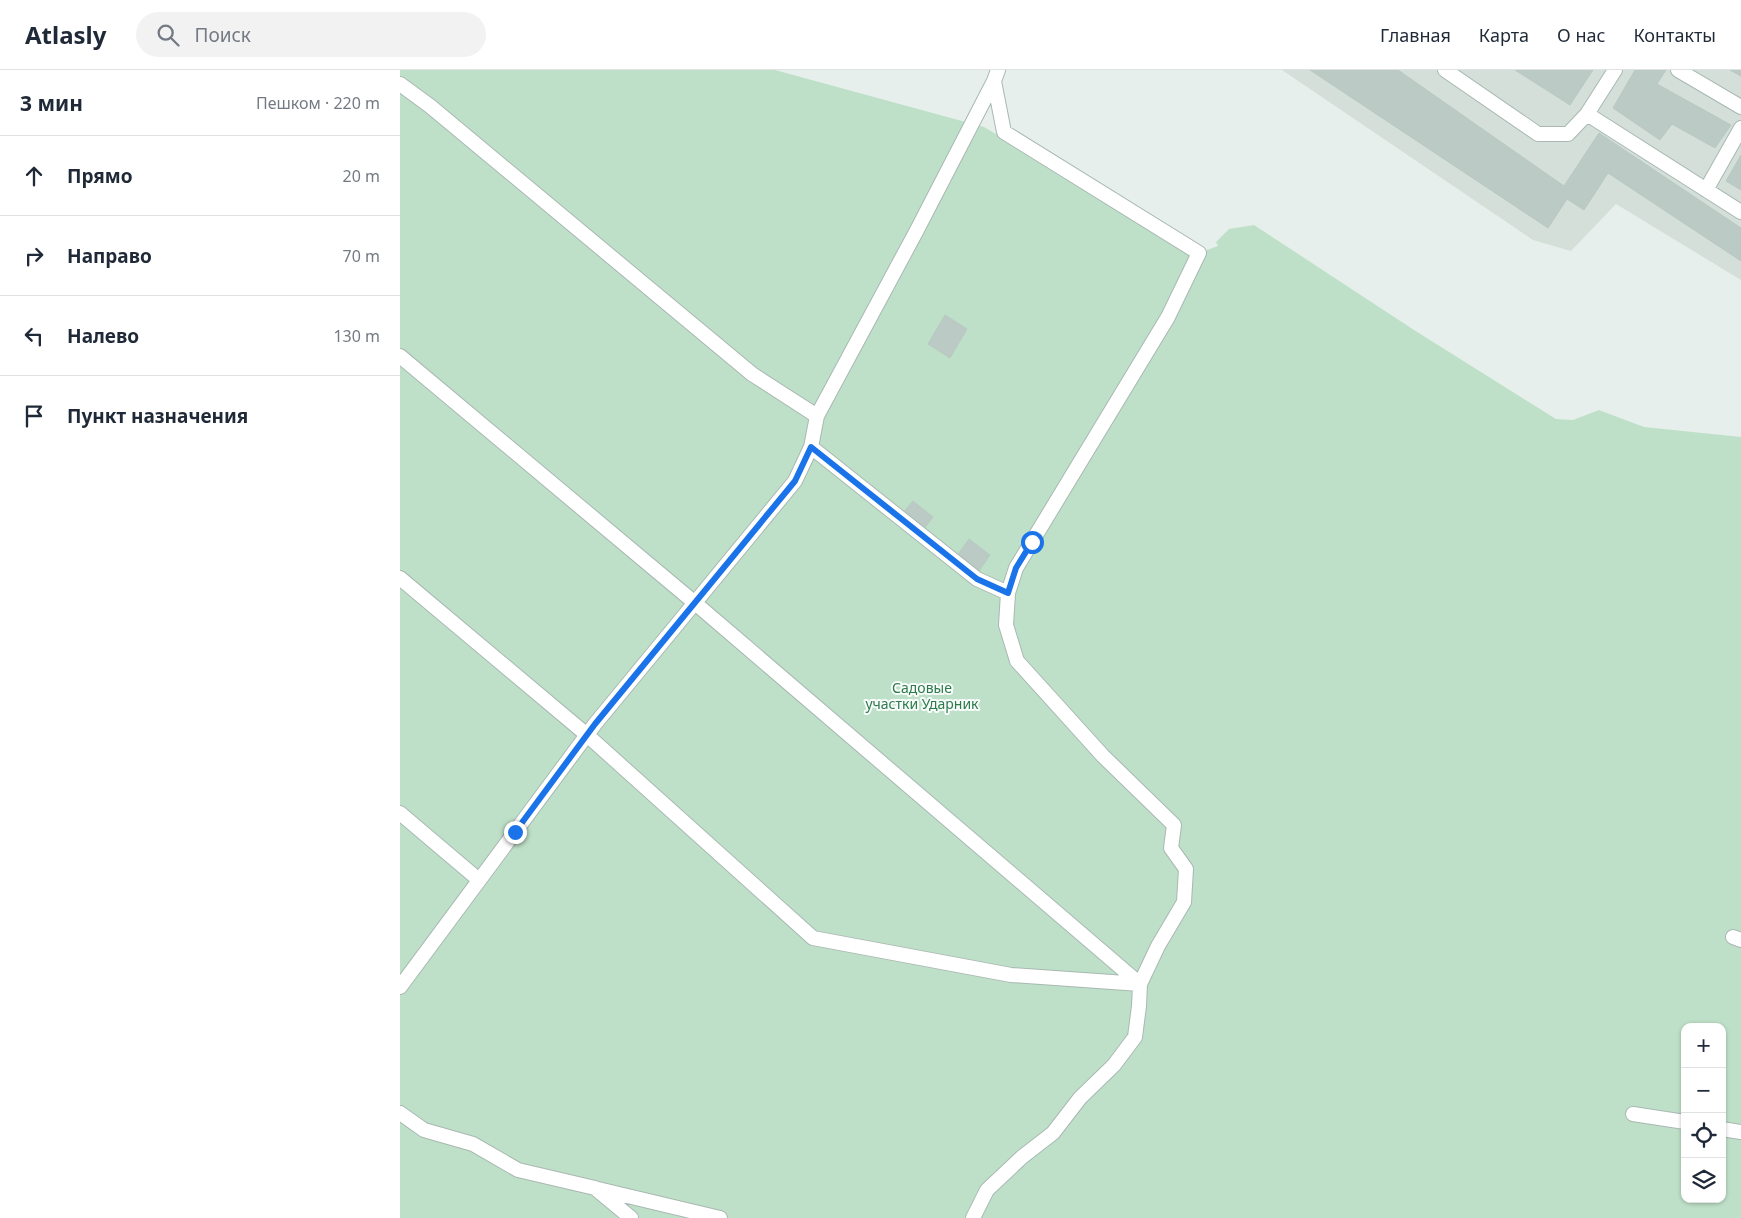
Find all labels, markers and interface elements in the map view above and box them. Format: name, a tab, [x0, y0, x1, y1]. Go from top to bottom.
search box	[136, 12, 486, 57]
text: Atlasly	[25, 18, 106, 51]
icon: search	[154, 21, 182, 49]
text: Поиск	[194, 22, 251, 48]
text: Главная	[1380, 23, 1451, 47]
text: Карта	[1479, 23, 1529, 47]
text: О нас	[1557, 23, 1605, 47]
text: Контакты	[1633, 23, 1716, 47]
text: 3 мин	[20, 89, 83, 117]
text: Пешком · 220 m	[256, 92, 380, 114]
icon: ahead	[20, 162, 48, 190]
text: Прямо	[67, 163, 133, 189]
text: 20 m	[343, 165, 380, 187]
icon: right	[20, 242, 48, 270]
text: Направо	[67, 243, 152, 269]
text: 70 m	[343, 245, 380, 267]
icon: left	[20, 322, 48, 350]
text: Налево	[67, 323, 139, 349]
text: 130 m	[333, 325, 380, 347]
icon: arrive	[20, 402, 48, 430]
text: Пункт назначения	[67, 403, 248, 429]
route start	[1021, 531, 1044, 554]
park label: Садовые участки Ударник	[865, 678, 979, 713]
route end	[504, 821, 527, 844]
map controls	[1681, 1023, 1726, 1203]
button: +	[1681, 1023, 1726, 1068]
button: −	[1681, 1068, 1726, 1113]
button: locate	[1681, 1113, 1726, 1158]
button: layers	[1681, 1158, 1726, 1203]

